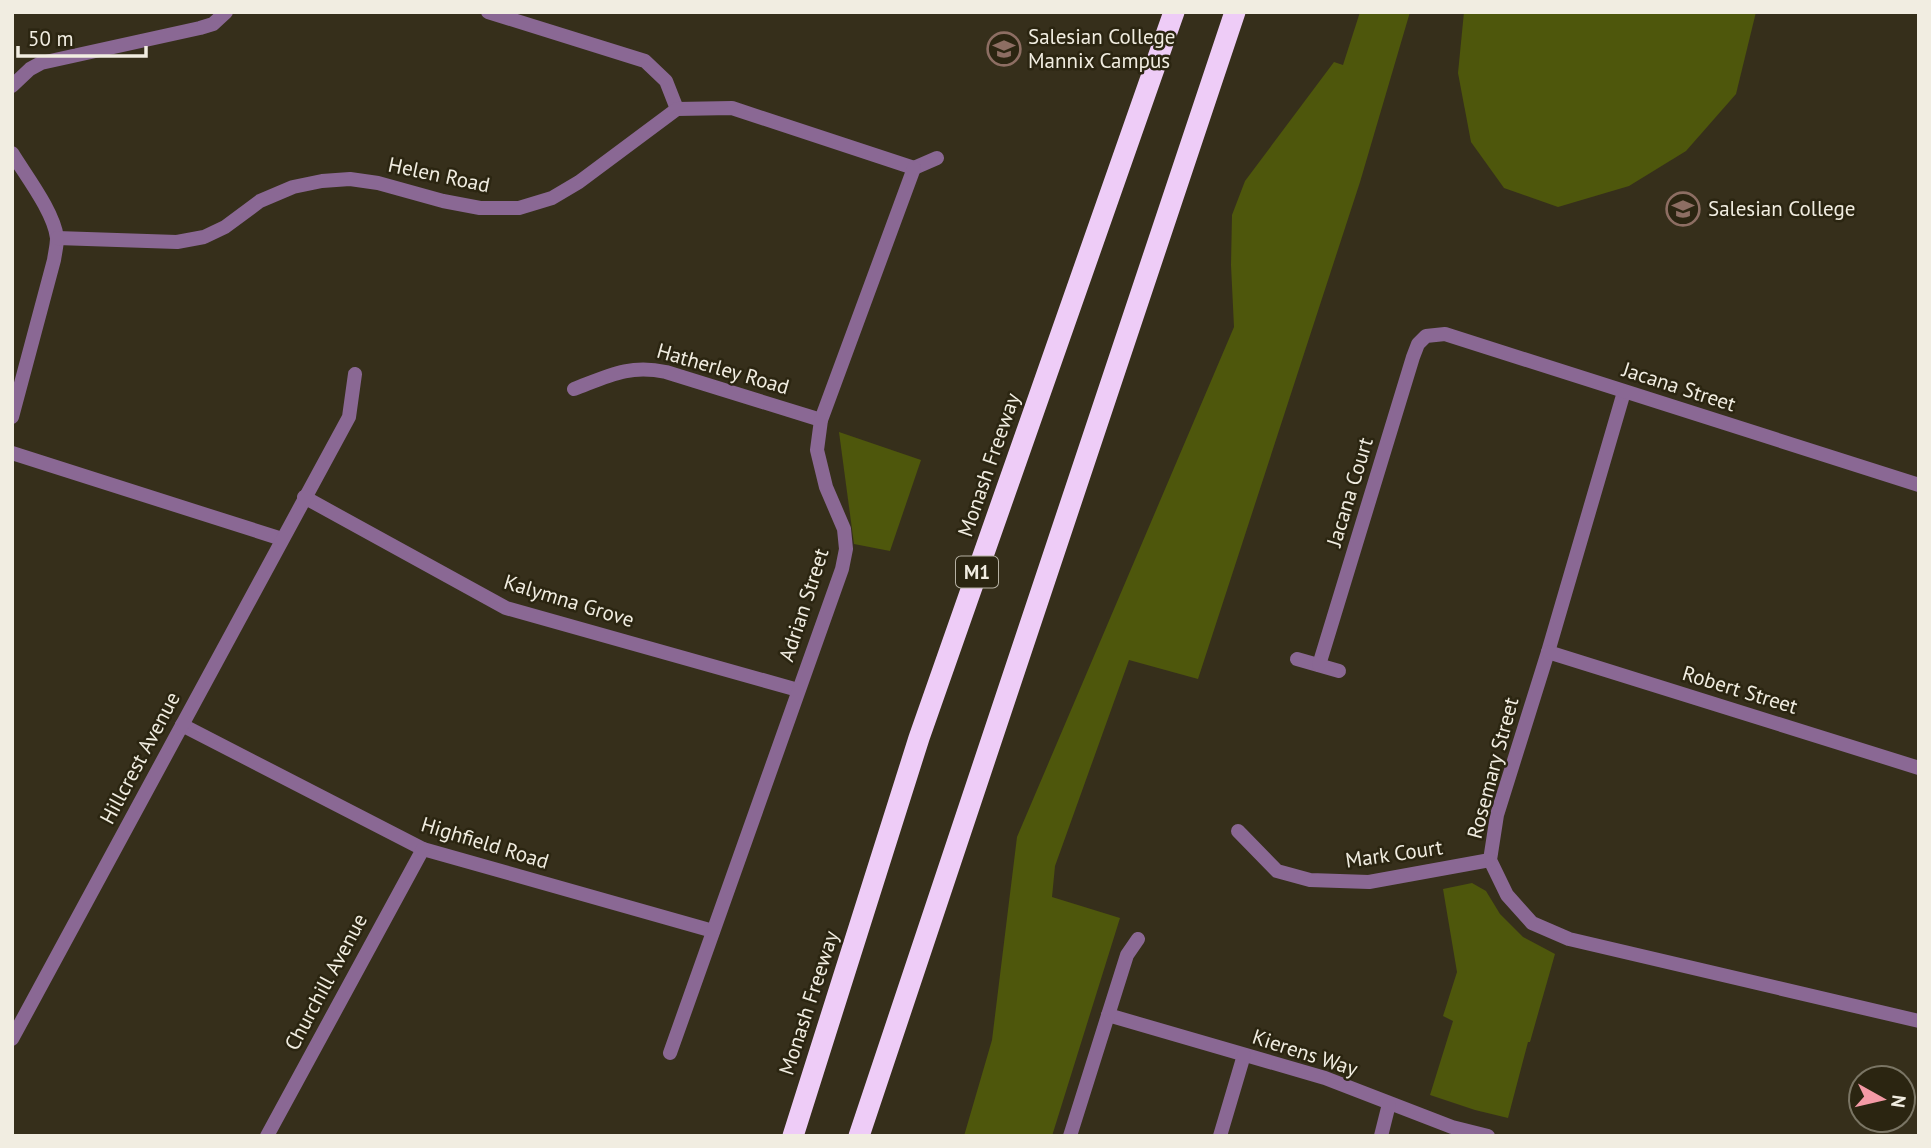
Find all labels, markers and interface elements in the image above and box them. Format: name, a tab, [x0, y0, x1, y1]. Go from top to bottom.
scale bar	[18, 14, 145, 58]
place label: Salesian College Mannix Campus	[1028, 23, 1176, 74]
text: 50 m	[28, 25, 74, 52]
school or university icon: Salesian College Mannix Campus	[985, 30, 1023, 68]
street label: Helen Road	[386, 151, 492, 198]
school or university icon: Salesian College	[1664, 190, 1702, 228]
place label: Salesian College	[1708, 195, 1856, 222]
street label: Hatherley Road	[654, 337, 792, 400]
street label: Jacana Street	[1618, 355, 1739, 418]
street label: Monash Freeway	[951, 389, 1026, 540]
street label: Jacana Court	[1320, 434, 1379, 551]
street label: Adrian Street	[773, 545, 835, 665]
road number: M1	[956, 556, 998, 587]
street label: Kalymna Grove	[501, 568, 637, 633]
street label: Robert Street	[1679, 659, 1801, 720]
street label: Hillcrest Avenue	[93, 687, 186, 828]
street label: Rosemary Street	[1461, 694, 1524, 841]
street label: Highfield Road	[418, 810, 552, 875]
street label: Mark Court	[1344, 833, 1444, 874]
street label: Churchill Avenue	[278, 909, 373, 1055]
street label: Monash Freeway	[772, 927, 845, 1078]
street label: Kierens Way	[1249, 1023, 1361, 1082]
north arrow	[1847, 1064, 1917, 1134]
text: N	[1886, 1094, 1912, 1109]

